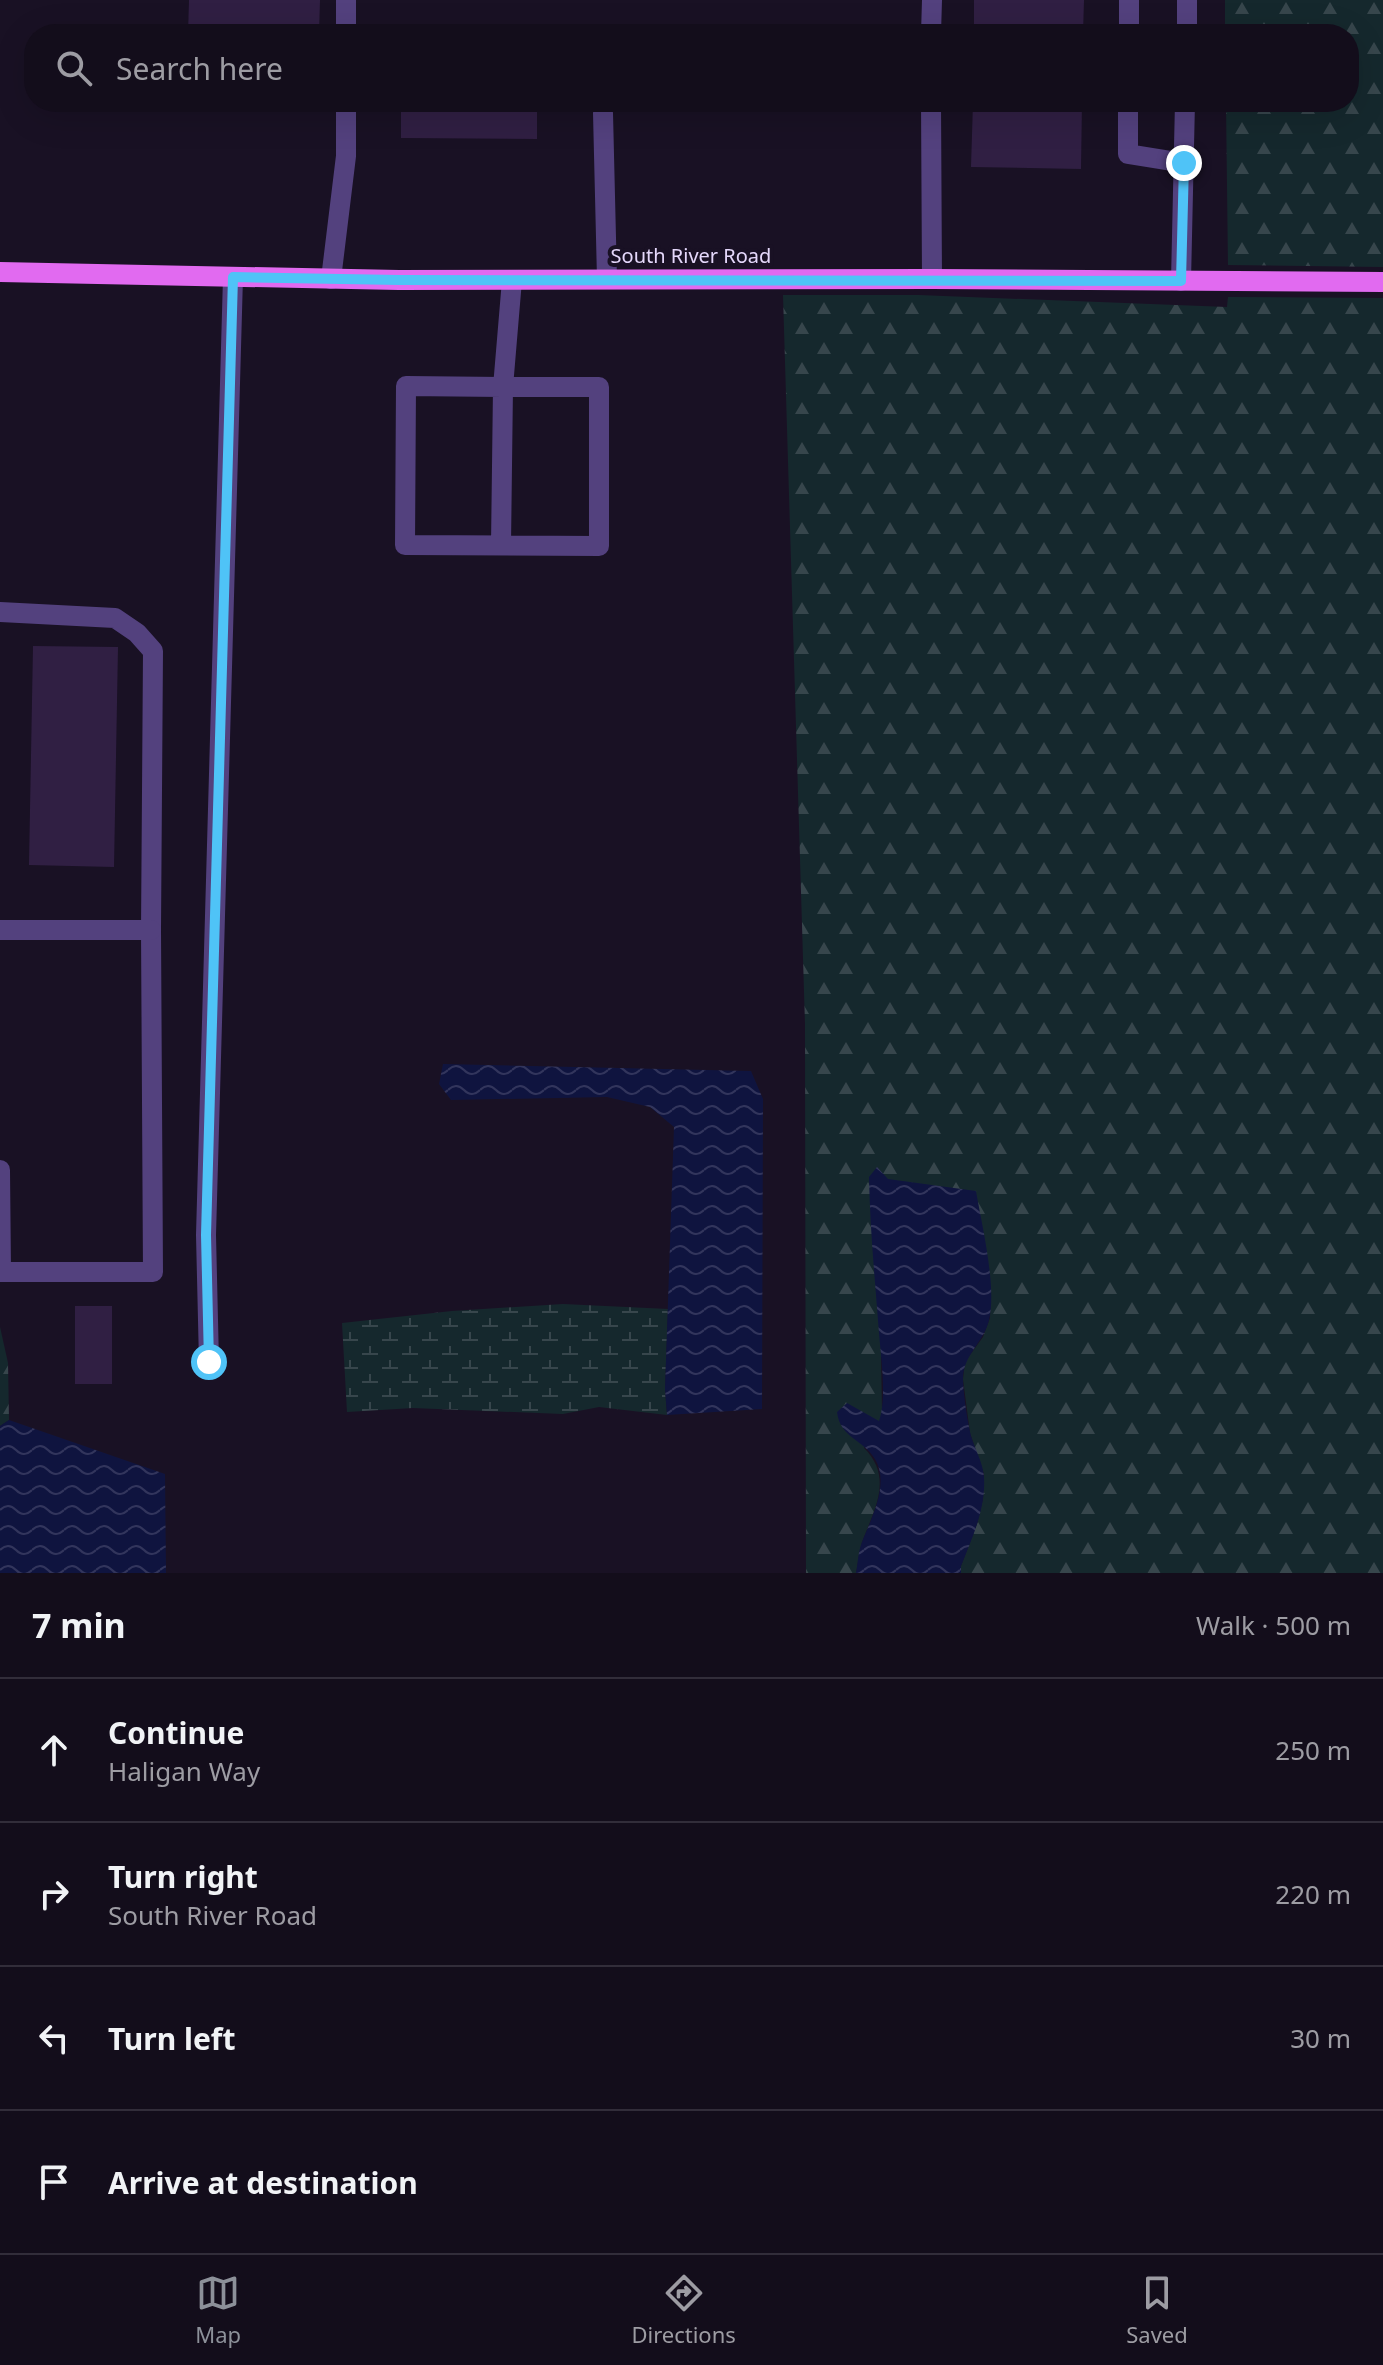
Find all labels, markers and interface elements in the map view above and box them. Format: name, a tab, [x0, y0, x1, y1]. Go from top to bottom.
search box	[24, 24, 1359, 112]
icon: search	[52, 46, 96, 90]
text: Search here	[116, 48, 283, 89]
route end	[1166, 145, 1202, 181]
street label: South River Road	[611, 242, 771, 269]
route start	[191, 1344, 227, 1380]
text: 7 min	[32, 1602, 126, 1648]
text: Walk · 500 m	[1196, 1607, 1351, 1643]
text: Continue	[108, 1712, 244, 1753]
icon: ahead	[32, 1728, 76, 1772]
text: 250 m	[1275, 1732, 1351, 1768]
text: Haligan Way	[108, 1753, 260, 1789]
text: Turn right	[108, 1856, 258, 1897]
icon: right	[32, 1872, 76, 1916]
text: 220 m	[1275, 1876, 1351, 1912]
text: South River Road	[108, 1897, 317, 1933]
icon: left	[32, 2016, 76, 2060]
text: Turn left	[108, 2018, 236, 2059]
text: 30 m	[1290, 2020, 1351, 2056]
icon: arrive	[32, 2160, 76, 2204]
text: Arrive at destination	[108, 2162, 418, 2203]
tab: Map	[195, 2271, 241, 2349]
tab: Directions	[631, 2271, 736, 2349]
tab: Saved	[1126, 2271, 1188, 2349]

